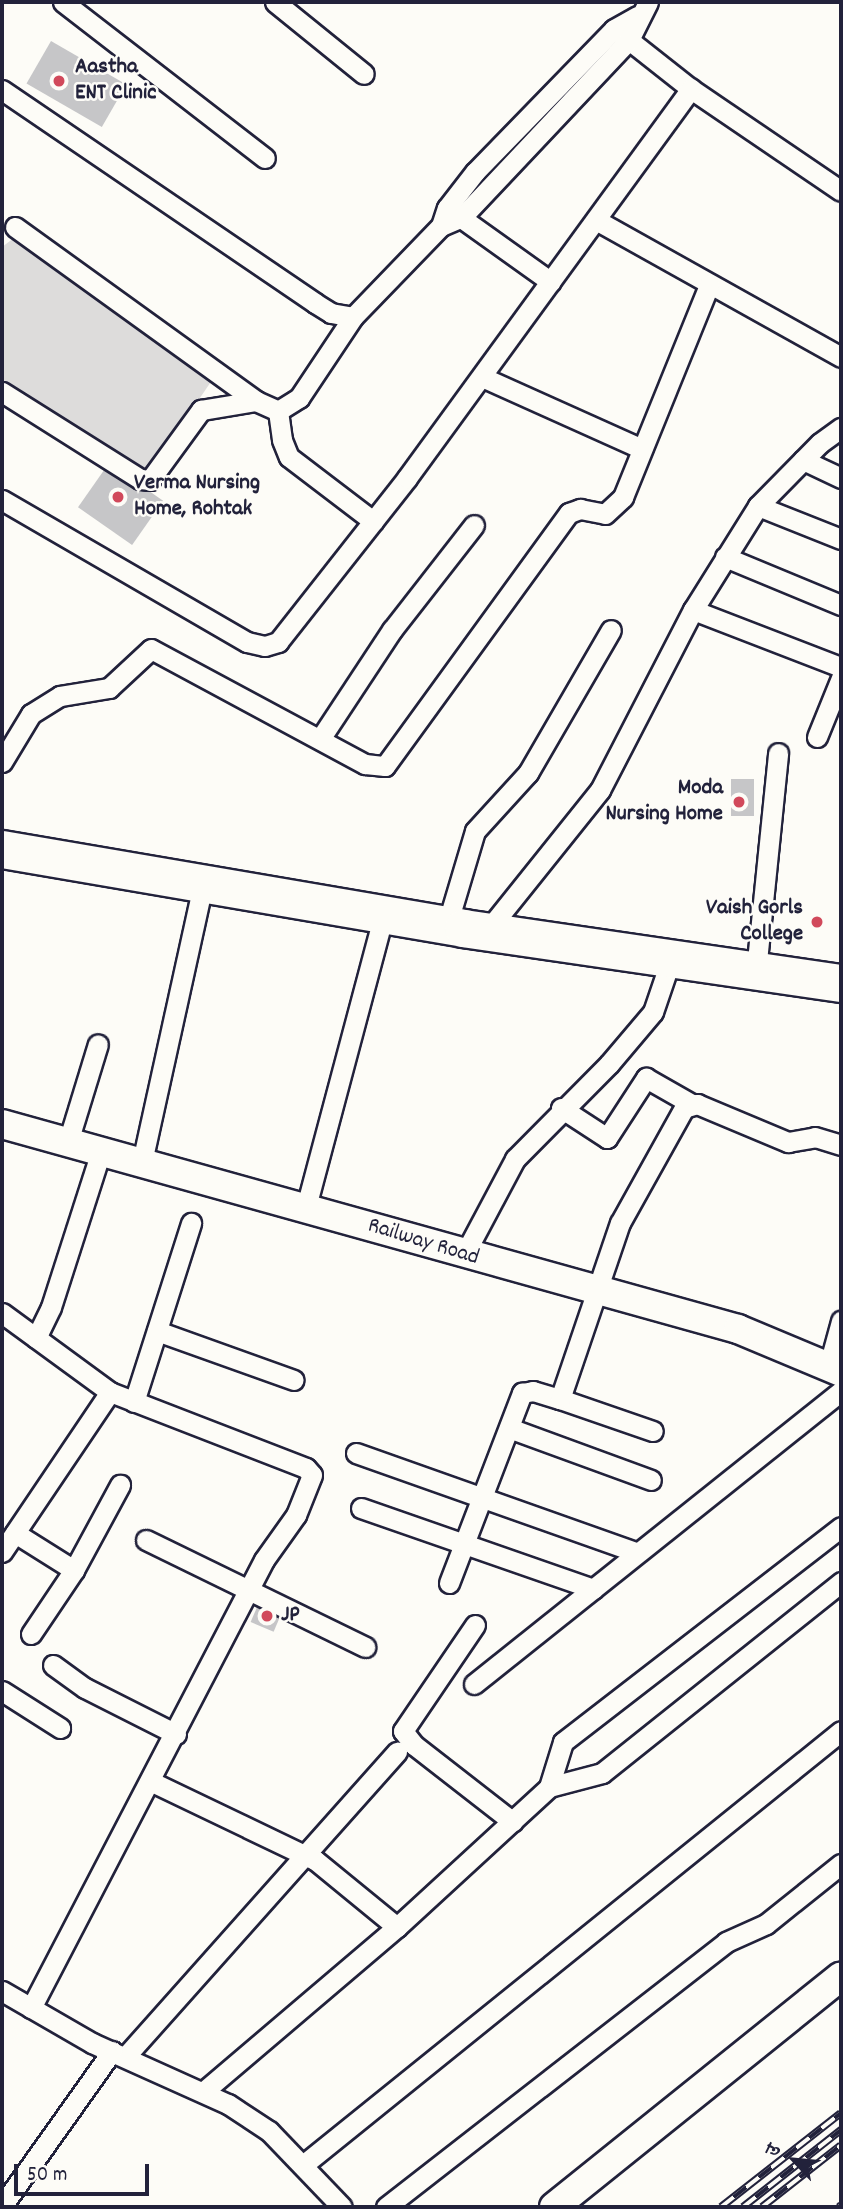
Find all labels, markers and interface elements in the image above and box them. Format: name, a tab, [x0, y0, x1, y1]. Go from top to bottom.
place label: Aastha ENT Clinic	[75, 54, 156, 108]
marker: Aastha ENT Clinic	[49, 71, 69, 91]
place label: Verma Nursing Home, Rohtak	[134, 470, 260, 524]
marker: Verma Nursing Home, Rohtak	[108, 487, 128, 507]
place label: Moda Nursing Home	[605, 775, 723, 829]
marker: Moda Nursing Home	[729, 792, 749, 812]
place label: Vaish Gorls College	[706, 895, 803, 949]
marker: Vaish Gorls College	[809, 914, 825, 930]
street label: Railway Road	[364, 1213, 482, 1273]
place label: JP	[281, 1602, 300, 1630]
marker: JP	[259, 1608, 275, 1624]
north arrow	[759, 2125, 829, 2195]
text: उ	[760, 2140, 789, 2161]
scale bar	[18, 2150, 152, 2194]
text: 50 m	[27, 2161, 67, 2191]

